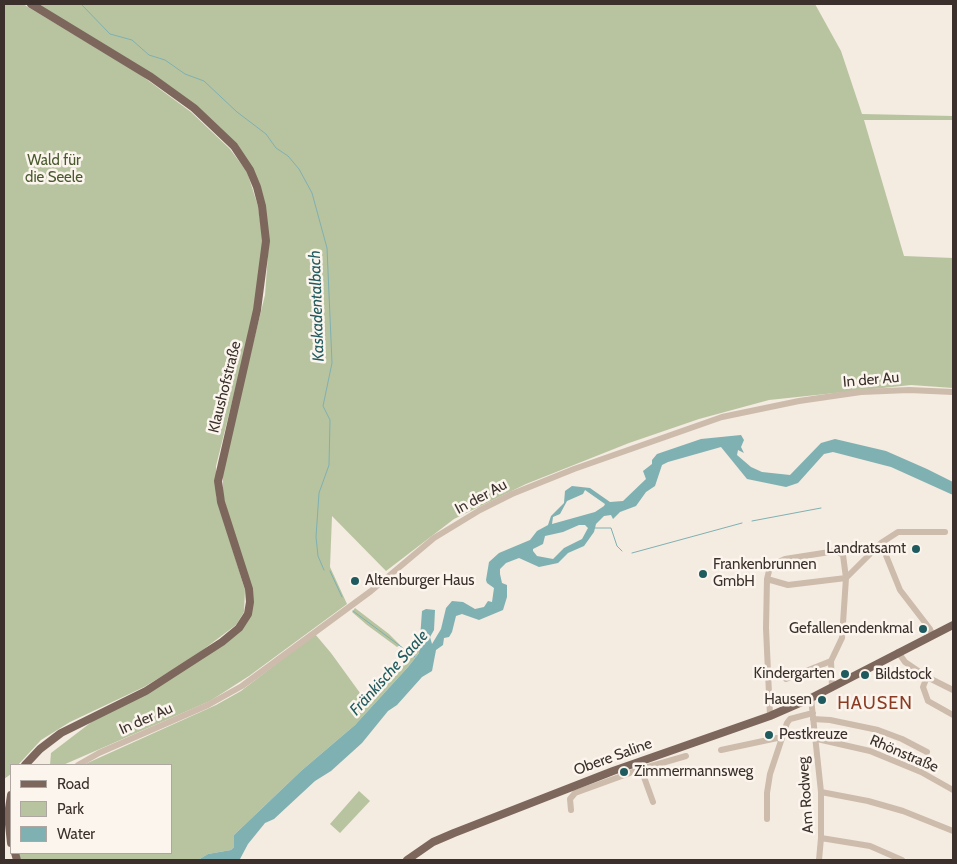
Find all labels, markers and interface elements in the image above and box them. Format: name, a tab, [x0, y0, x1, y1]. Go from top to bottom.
park label: Wald für die Seele	[25, 152, 83, 187]
water label: Kaskadentalbach	[305, 250, 329, 362]
street label: Klaushofstraße	[205, 339, 245, 435]
street label: In der Au	[842, 369, 900, 391]
street label: In der Au	[452, 476, 510, 518]
place label: Landratsamt	[826, 540, 906, 558]
marker: Landratsamt	[910, 543, 922, 555]
place label: Frankenbrunnen GmbH	[713, 556, 817, 591]
marker: Frankenbrunnen GmbH	[697, 568, 709, 580]
place label: Altenburger Haus	[365, 572, 474, 590]
marker: Altenburger Haus	[349, 575, 361, 587]
place label: Gefallenendenkmal	[789, 620, 913, 638]
marker: Gefallenendenkmal	[917, 623, 929, 635]
water label: Fränkische Saale	[346, 627, 432, 719]
place label: Kindergarten	[753, 665, 835, 683]
place label: Bildstock	[875, 666, 932, 684]
marker: Kindergarten	[839, 668, 851, 680]
marker: Bildstock	[859, 669, 871, 681]
place label: Hausen	[764, 691, 812, 709]
district label: HAUSEN	[836, 693, 914, 715]
marker: Hausen	[816, 694, 828, 706]
street label: In der Au	[117, 699, 175, 739]
place label: Pestkreuze	[779, 726, 848, 744]
marker: Pestkreuze	[763, 729, 775, 741]
street label: Rhönstraße	[867, 731, 941, 777]
street label: Obere Saline	[571, 735, 655, 779]
street label: Am Rodweg	[794, 756, 818, 834]
place label: Zimmermannsweg	[634, 763, 753, 781]
legend	[10, 764, 172, 854]
marker: Zimmermannsweg	[618, 766, 630, 778]
text: Road	[57, 775, 90, 793]
text: Park	[57, 800, 84, 818]
text: Water	[57, 825, 95, 843]

